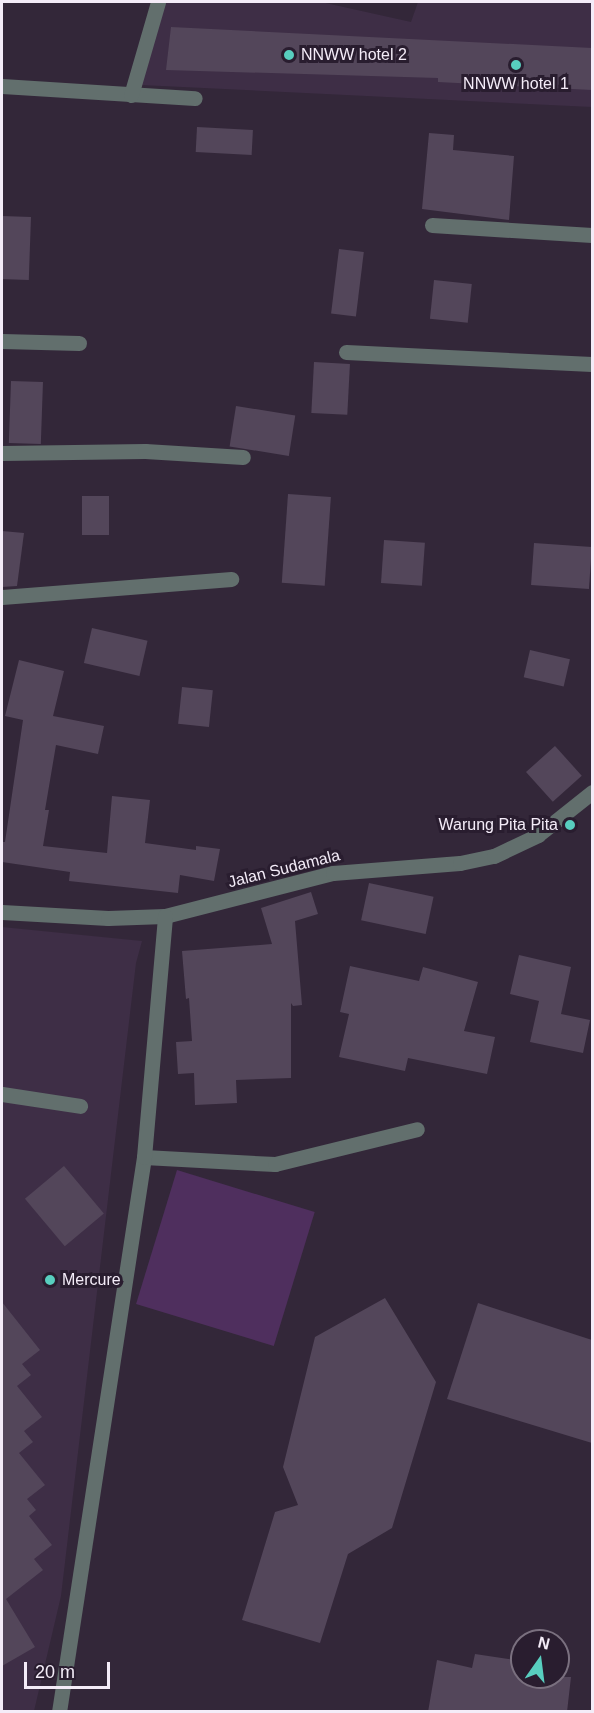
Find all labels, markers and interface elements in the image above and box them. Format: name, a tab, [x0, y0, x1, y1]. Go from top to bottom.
place label: NNWW hotel 2	[301, 45, 407, 65]
marker: NNWW hotel 2	[282, 48, 296, 62]
marker: NNWW hotel 1	[509, 58, 523, 72]
place label: NNWW hotel 1	[463, 74, 569, 94]
place label: Warung Pita Pita	[439, 815, 558, 835]
marker: Warung Pita Pita	[563, 818, 577, 832]
street label: Jalan Sudamala	[226, 846, 342, 892]
place label: Mercure	[62, 1270, 121, 1290]
marker: Mercure	[43, 1273, 57, 1287]
north arrow	[510, 1629, 570, 1689]
text: N	[536, 1633, 552, 1653]
scale bar	[27, 1650, 112, 1688]
text: 20 m	[35, 1662, 75, 1682]

